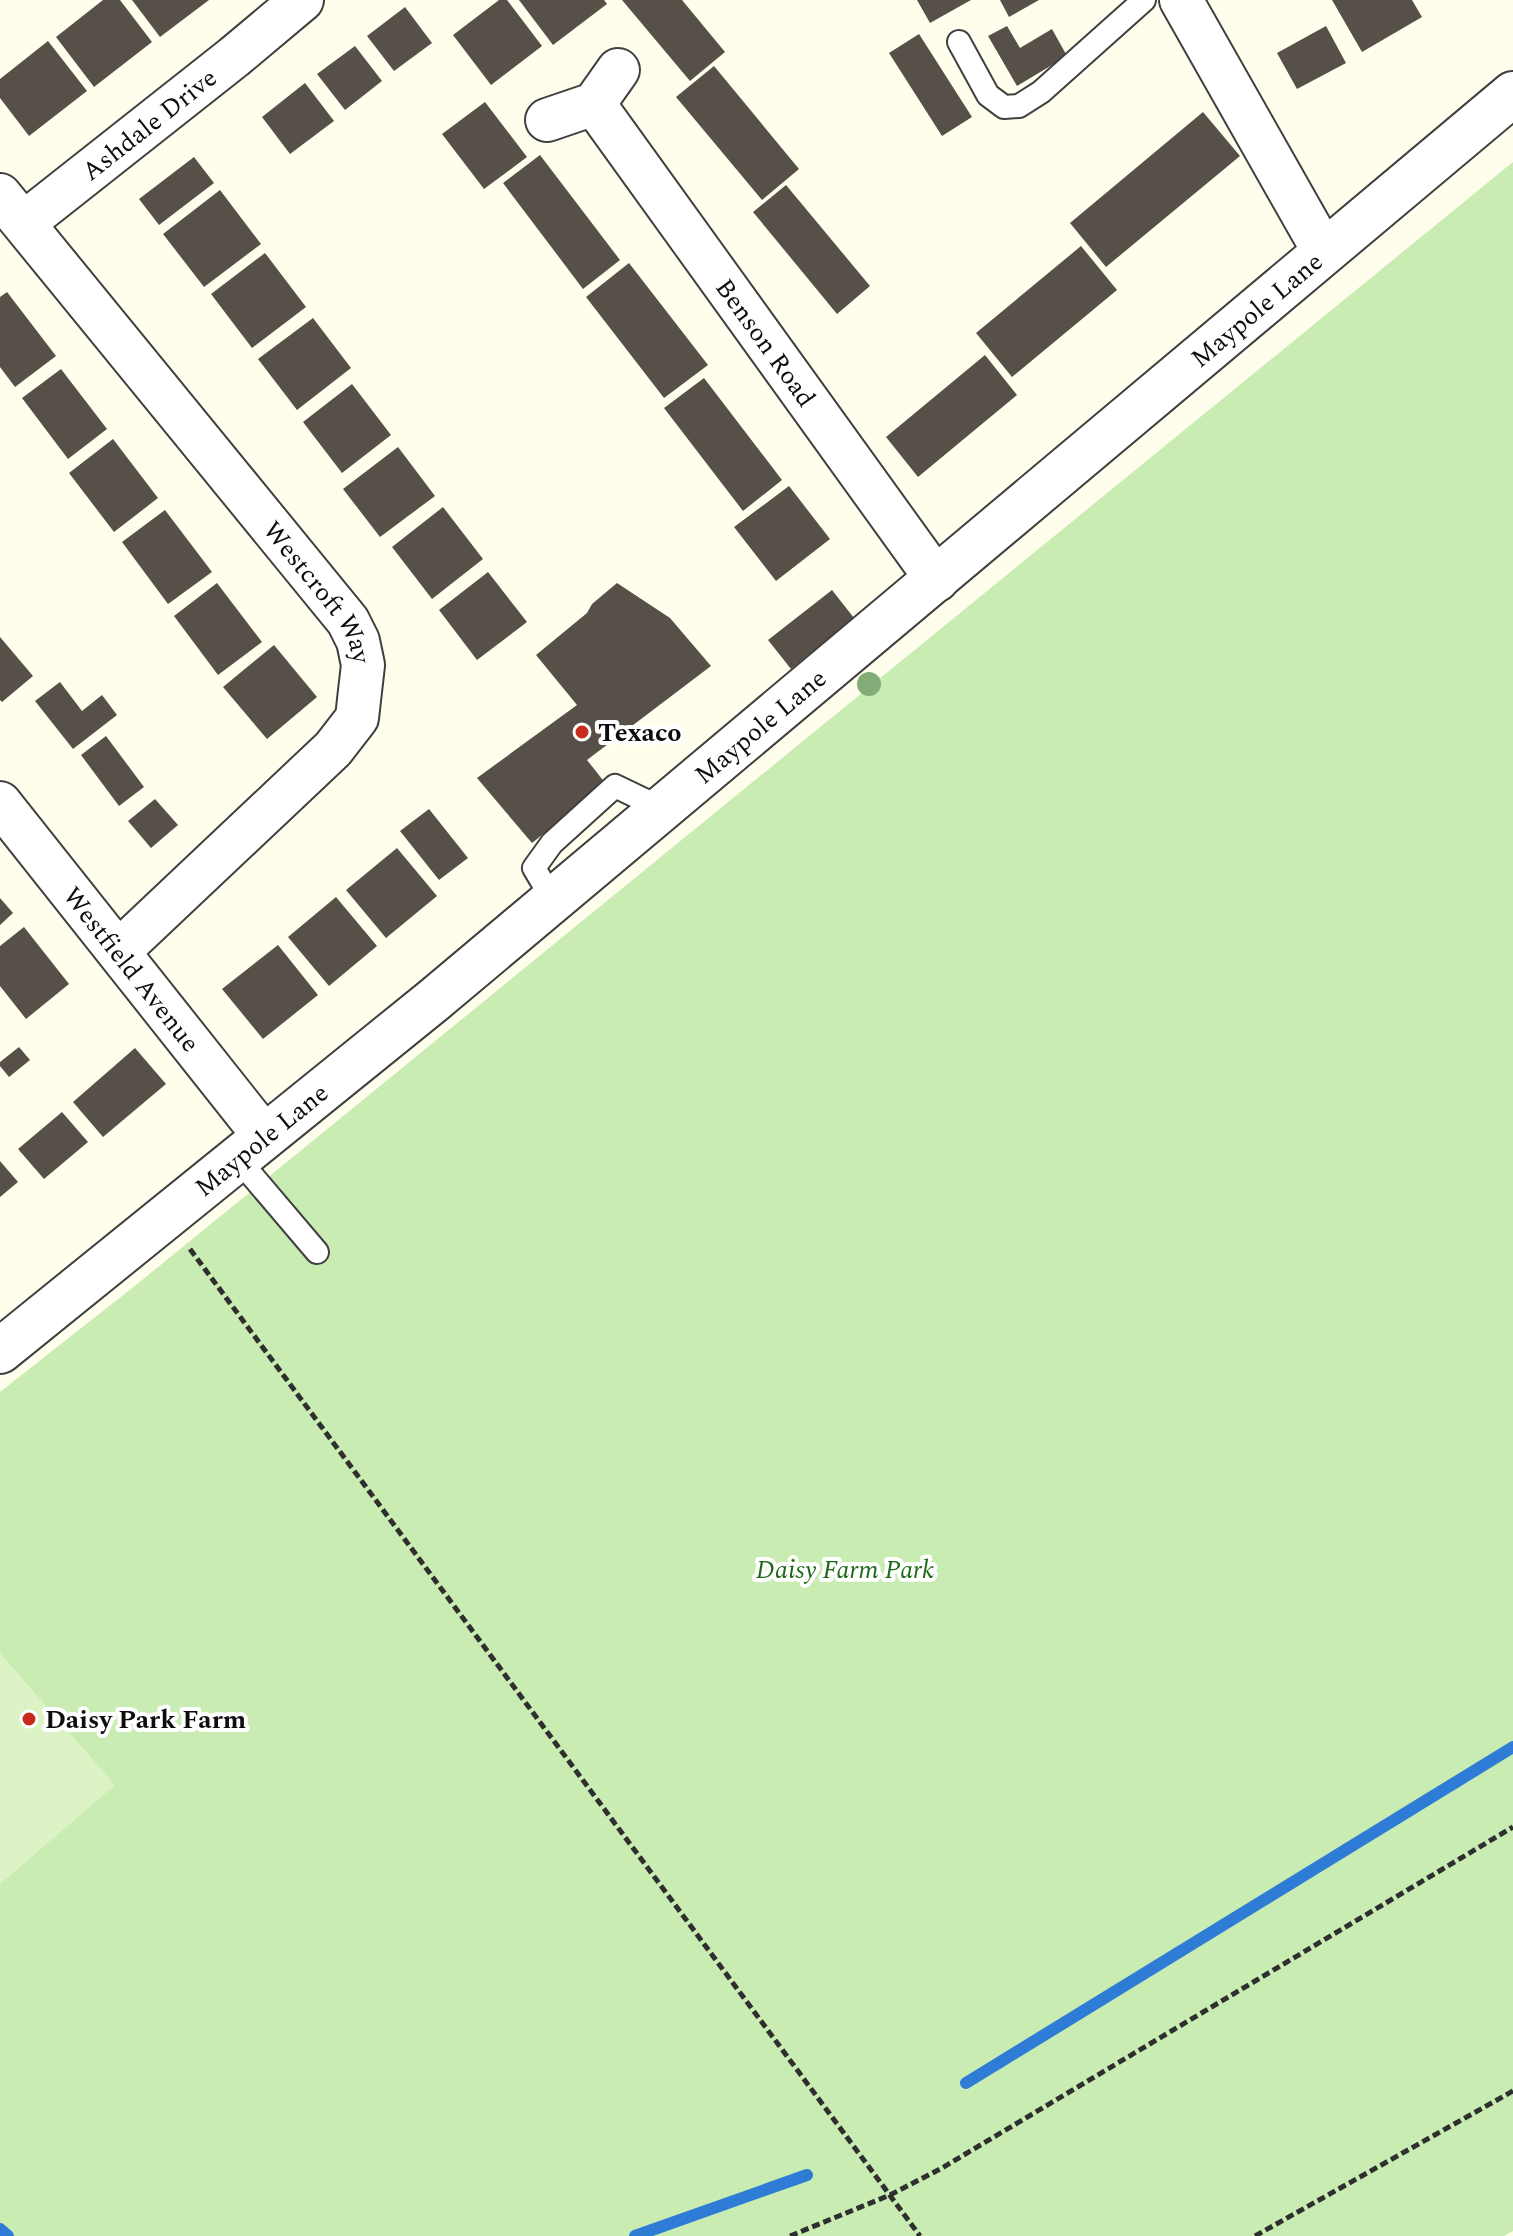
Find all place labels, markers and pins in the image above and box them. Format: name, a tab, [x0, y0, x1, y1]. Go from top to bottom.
place label: Texaco	[598, 713, 682, 753]
marker: Texaco	[573, 723, 591, 741]
place label: Daisy Park Farm	[45, 1700, 246, 1740]
marker: Daisy Park Farm	[20, 1710, 38, 1728]

